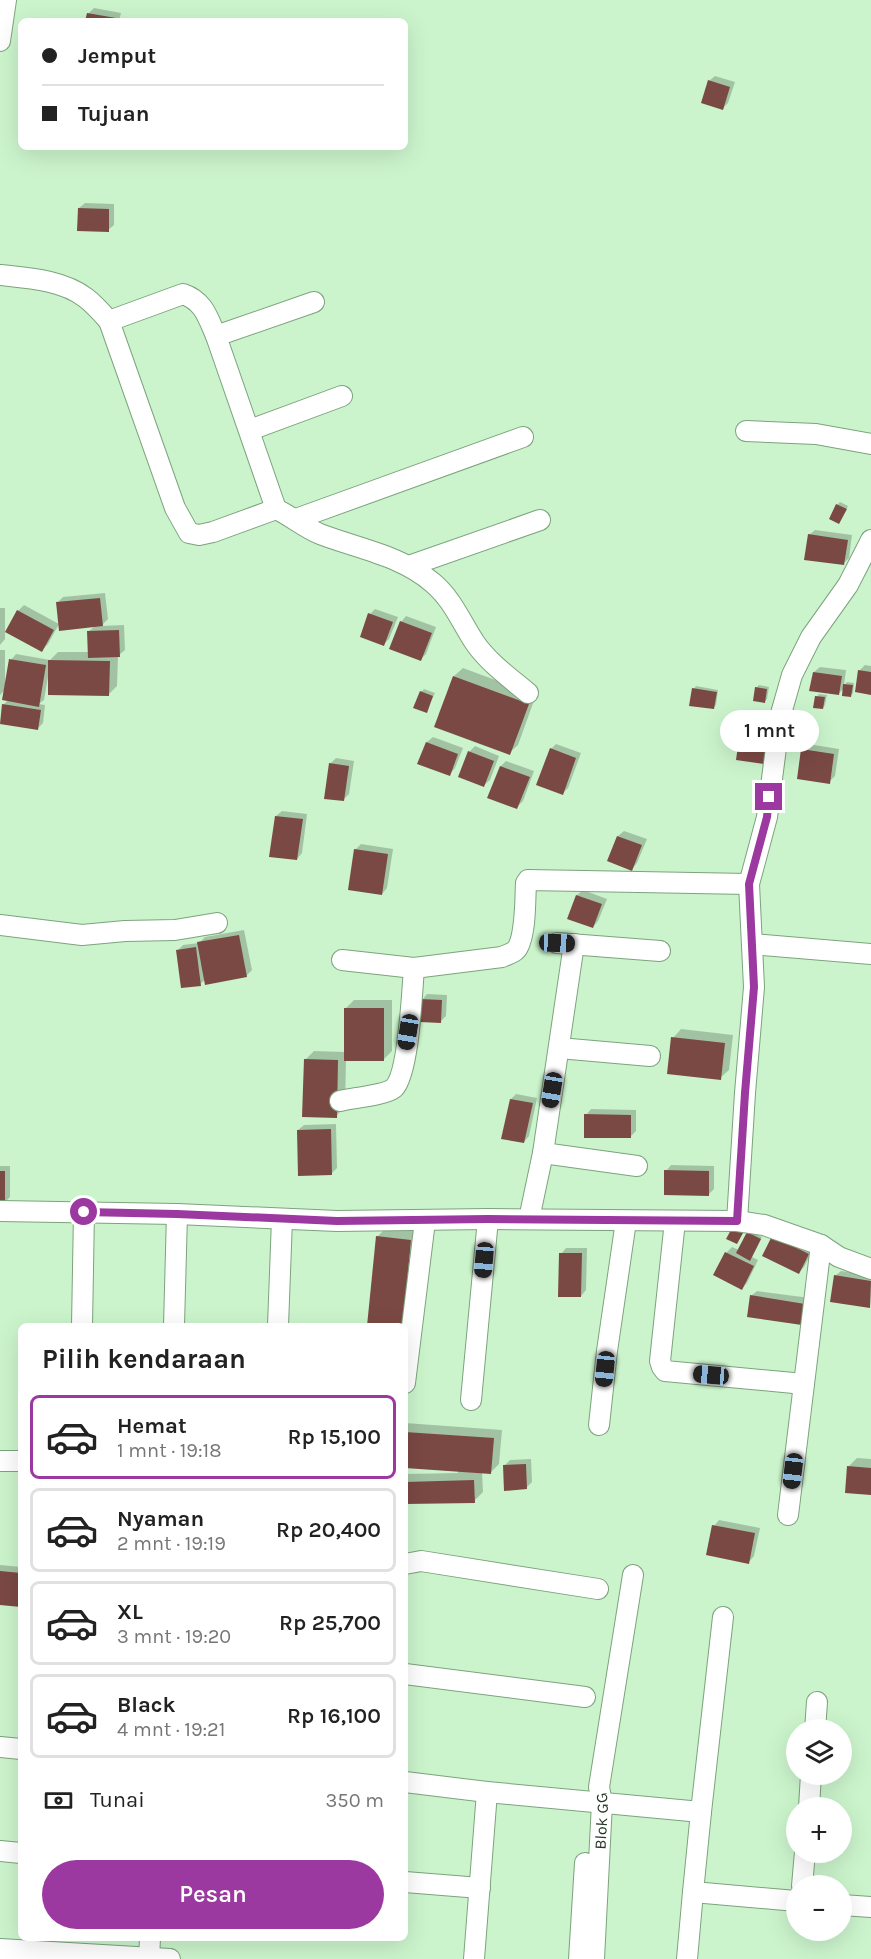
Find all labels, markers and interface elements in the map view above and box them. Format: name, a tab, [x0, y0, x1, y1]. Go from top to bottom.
text: Jemput	[78, 43, 156, 69]
text: Tujuan	[78, 101, 149, 127]
callout: 1 mnt	[720, 710, 818, 752]
text: 1 mnt	[744, 719, 795, 742]
route end	[755, 783, 782, 810]
car	[539, 933, 575, 953]
car	[396, 1013, 420, 1051]
car	[540, 1071, 564, 1109]
route start	[70, 1198, 97, 1225]
car	[473, 1241, 495, 1279]
text: Pilih kendaraan	[42, 1343, 246, 1375]
car	[594, 1350, 616, 1388]
car	[692, 1364, 730, 1386]
icon: car	[45, 1410, 99, 1464]
text: Hemat	[117, 1413, 187, 1439]
text: Rp 15,100	[288, 1424, 381, 1450]
text: 1 mnt · 19:18	[117, 1439, 221, 1462]
car	[782, 1452, 804, 1490]
icon: car	[45, 1503, 99, 1557]
text: Nyaman	[117, 1506, 204, 1532]
text: Rp 20,400	[276, 1517, 381, 1543]
text: 2 mnt · 19:19	[117, 1532, 226, 1555]
icon: car	[45, 1596, 99, 1650]
text: XL	[117, 1599, 143, 1625]
text: Rp 25,700	[279, 1610, 381, 1636]
text: 3 mnt · 19:20	[117, 1625, 231, 1648]
icon: car	[45, 1689, 99, 1743]
text: Black	[117, 1692, 176, 1718]
text: Rp 16,100	[287, 1703, 381, 1729]
text: 4 mnt · 19:21	[117, 1718, 225, 1741]
map controls	[786, 1719, 852, 1941]
button: layers	[786, 1719, 852, 1785]
icon: cash	[42, 1784, 75, 1817]
text: Tunai	[90, 1787, 145, 1813]
text: 350 m	[326, 1789, 384, 1812]
street label: Blok GG	[591, 1791, 612, 1850]
button: +	[786, 1797, 852, 1863]
button: Pesan	[42, 1860, 384, 1929]
button: −	[786, 1875, 852, 1941]

